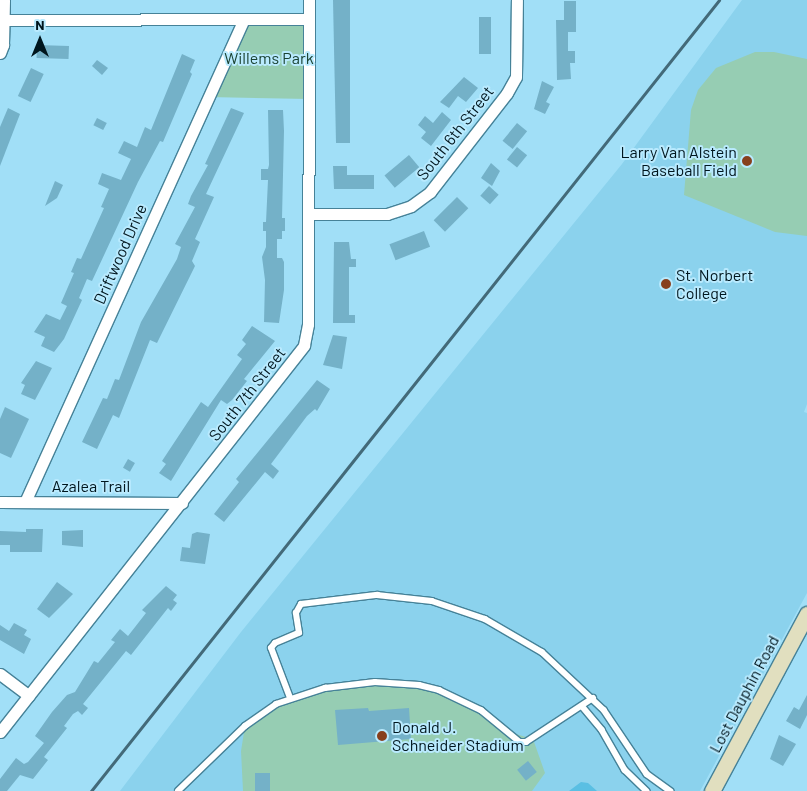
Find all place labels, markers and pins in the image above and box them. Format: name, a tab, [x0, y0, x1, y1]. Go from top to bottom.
place label: Larry Van Alstein Baseball Field	[621, 142, 737, 180]
marker: Larry Van Alstein Baseball Field	[741, 155, 753, 167]
place label: St. Norbert College	[676, 265, 753, 303]
marker: St. Norbert College	[660, 278, 672, 290]
place label: Donald J. Schneider Stadium	[392, 717, 524, 755]
marker: Donald J. Schneider Stadium	[376, 730, 388, 742]

